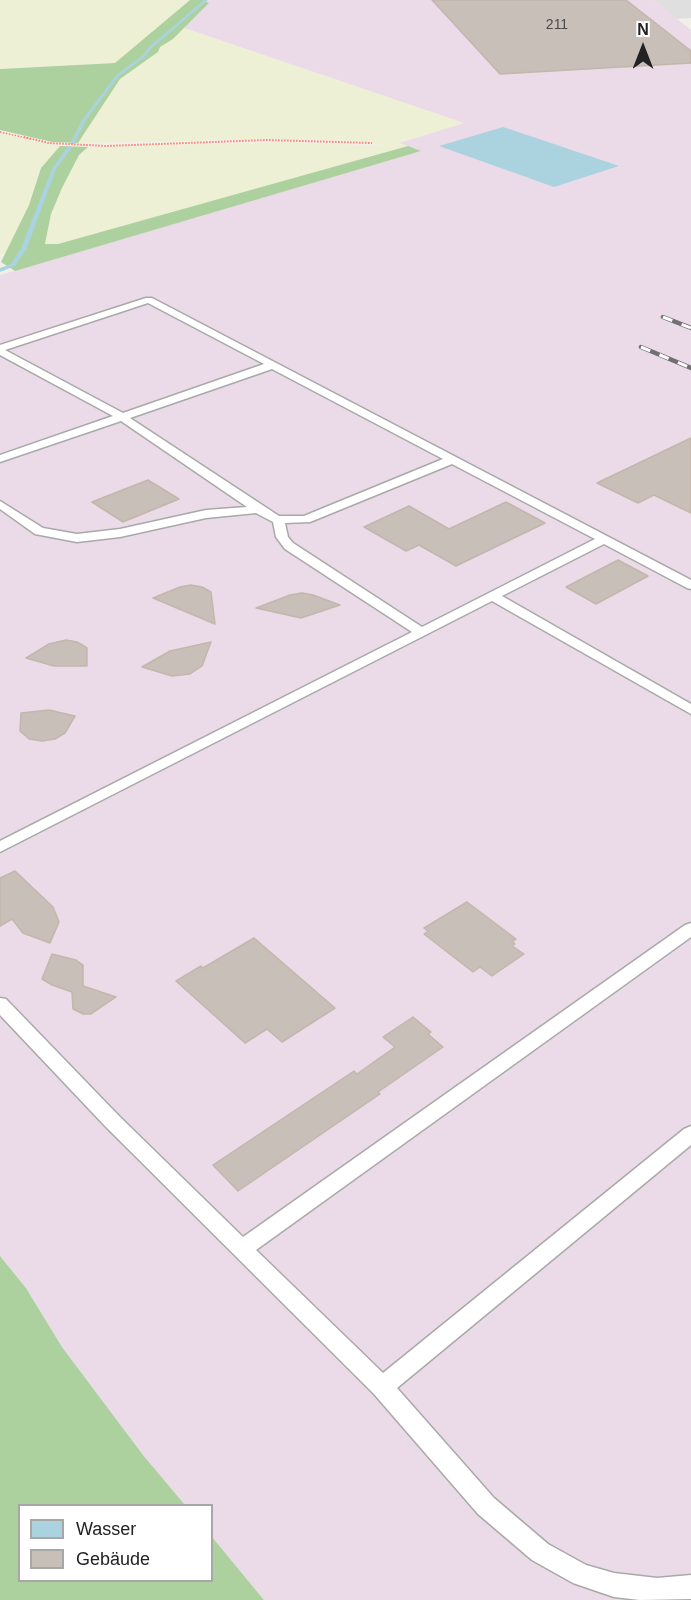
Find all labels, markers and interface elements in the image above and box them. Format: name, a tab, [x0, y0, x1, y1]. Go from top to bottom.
house number: 211	[546, 17, 568, 33]
north arrow	[613, 18, 673, 78]
text: N	[637, 21, 649, 38]
legend	[18, 1504, 213, 1582]
text: Wasser	[76, 1519, 136, 1539]
text: Gebäude	[76, 1549, 150, 1569]

